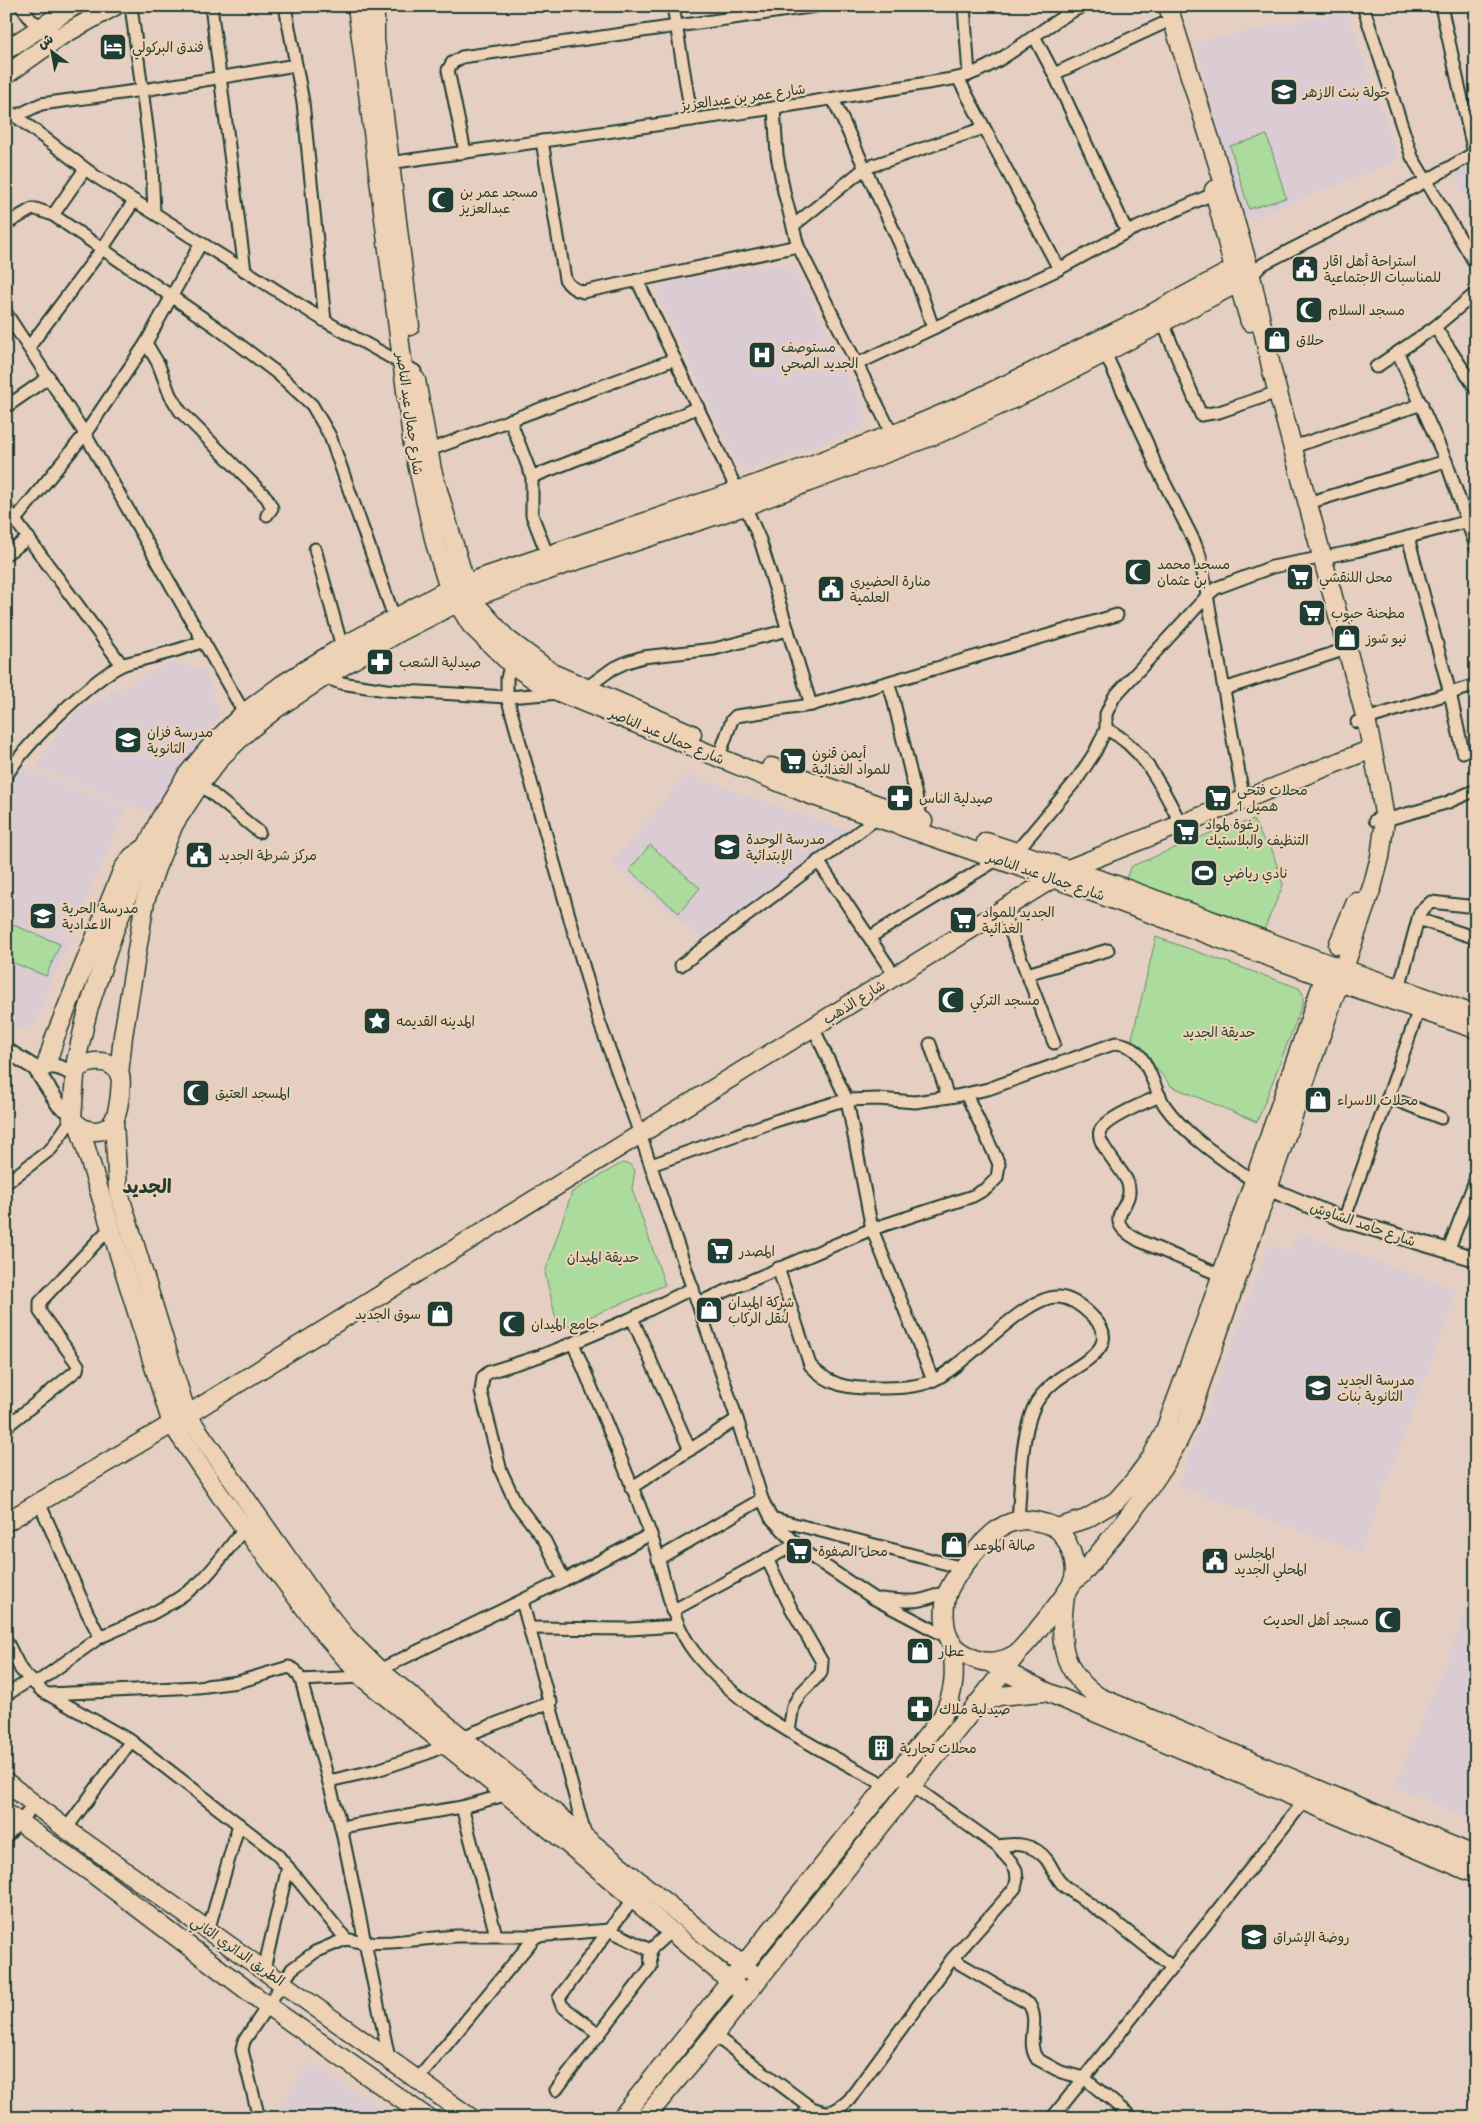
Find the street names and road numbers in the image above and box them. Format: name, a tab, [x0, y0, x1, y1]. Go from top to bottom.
street label: شارع عمر بن عبدالعزيز	[678, 79, 807, 116]
street label: شارع جمال عبد الناصر	[391, 351, 427, 476]
street label: شارع جمال عبد الناصر	[605, 703, 727, 769]
street label: شارع جمال عبد الناصر	[983, 847, 1107, 906]
street label: شارع الذهب	[819, 976, 889, 1029]
street label: شارع حامد الشاوش	[1308, 1198, 1418, 1251]
street label: الطريق الدائري الثاني	[185, 1912, 288, 1993]

